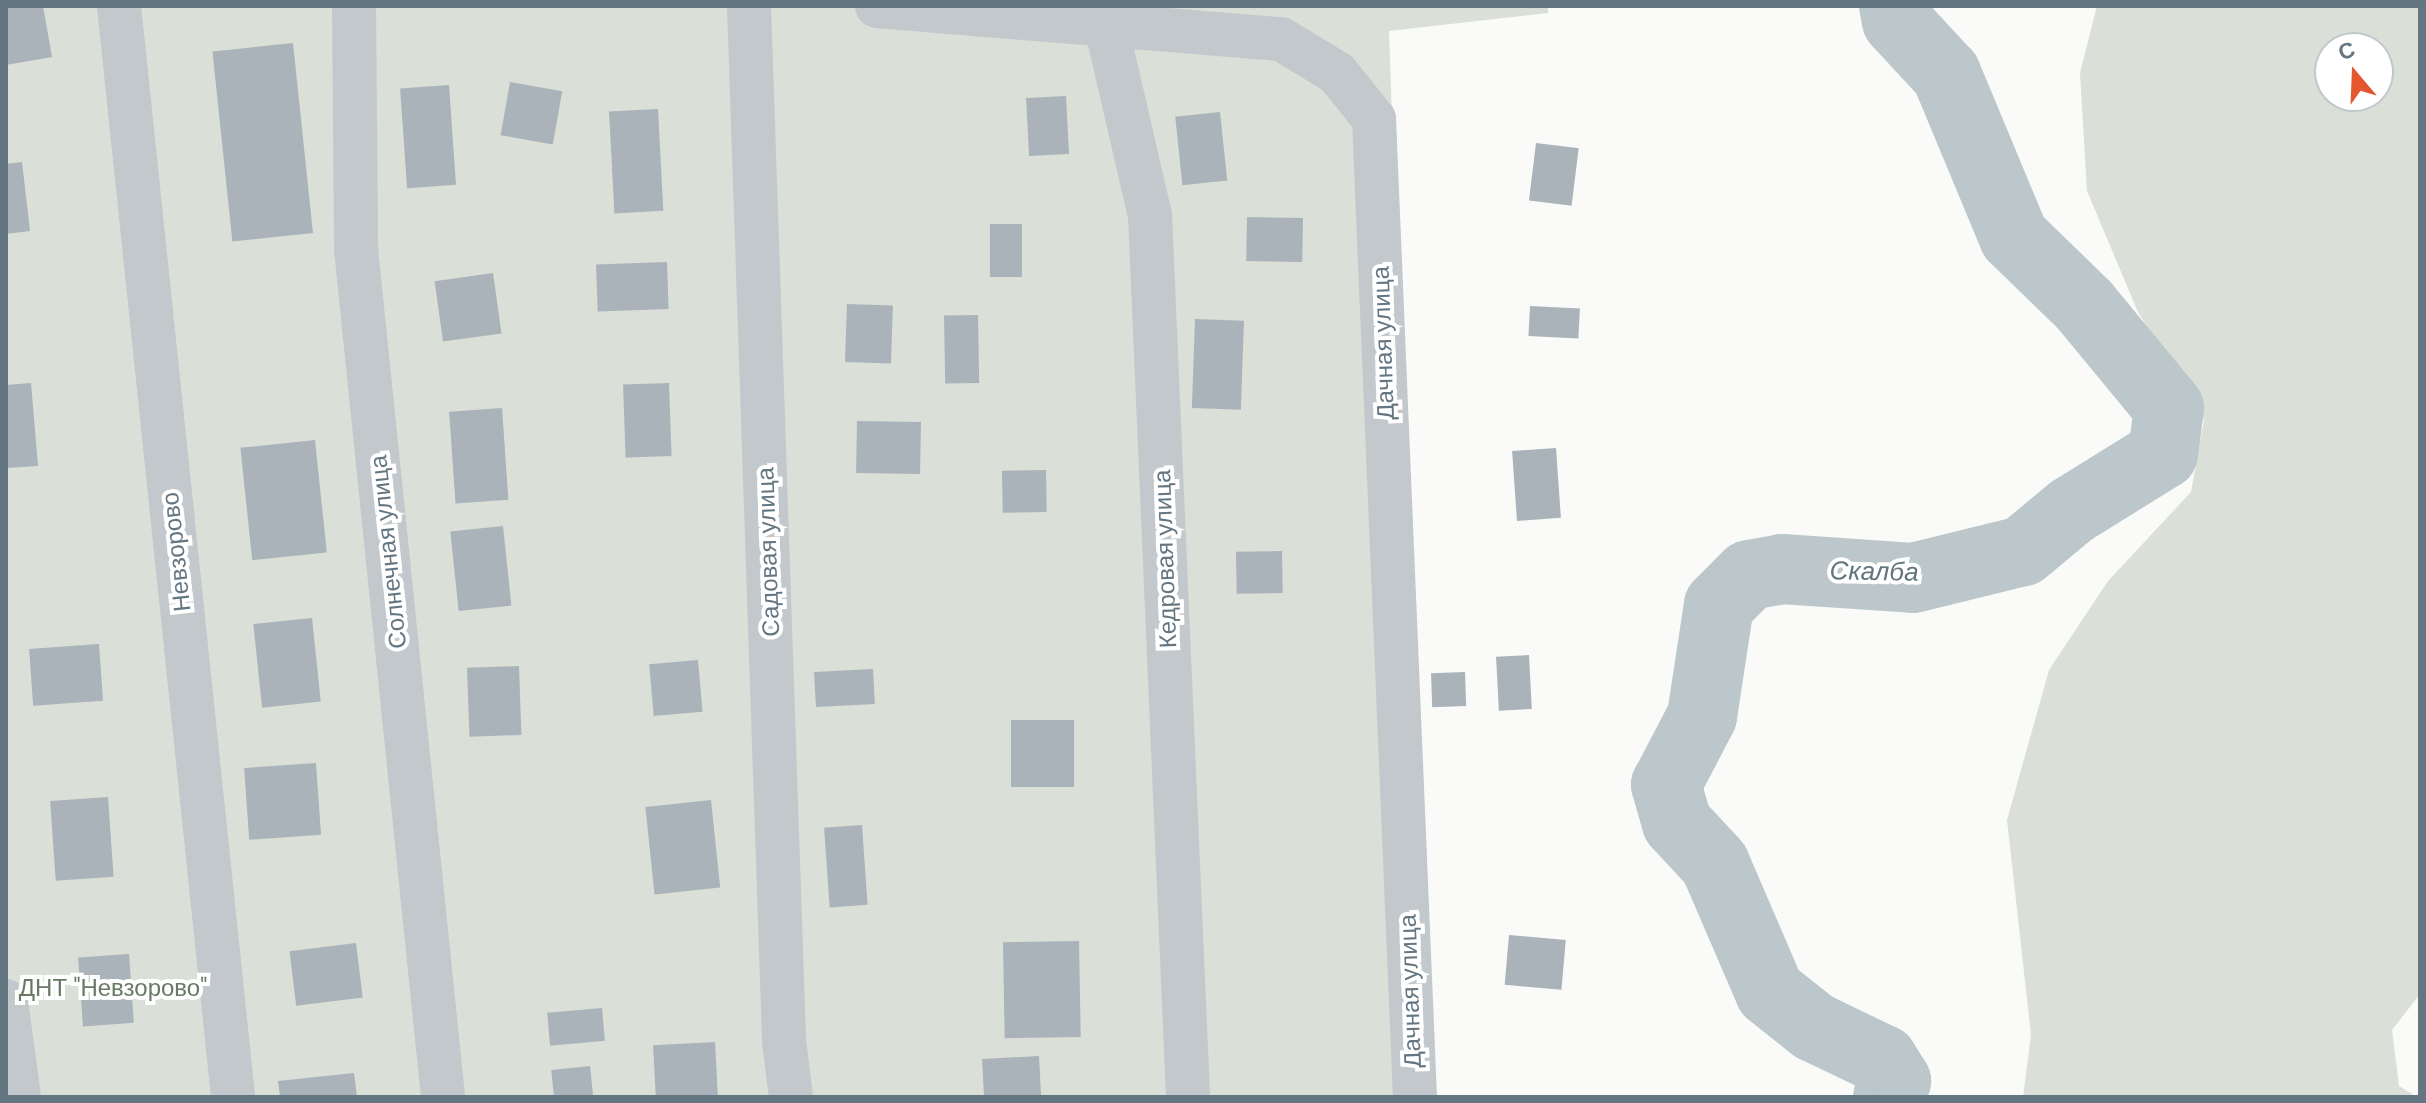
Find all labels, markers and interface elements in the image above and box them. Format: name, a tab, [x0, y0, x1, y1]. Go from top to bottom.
north arrow	[2314, 32, 2394, 112]
text: С	[2334, 34, 2359, 67]
street label: Дачная улица	[1366, 266, 1400, 420]
street label: Солнечная улица	[364, 454, 412, 650]
street label: Садовая улица	[751, 467, 785, 637]
street label: Кедровая улица	[1147, 469, 1183, 649]
street label: Невзорово	[155, 491, 197, 613]
water label: Скалба	[1829, 556, 1919, 588]
street label: Дачная улица	[1393, 914, 1427, 1068]
park label: ДНТ "Невзорово"	[19, 974, 207, 1002]

